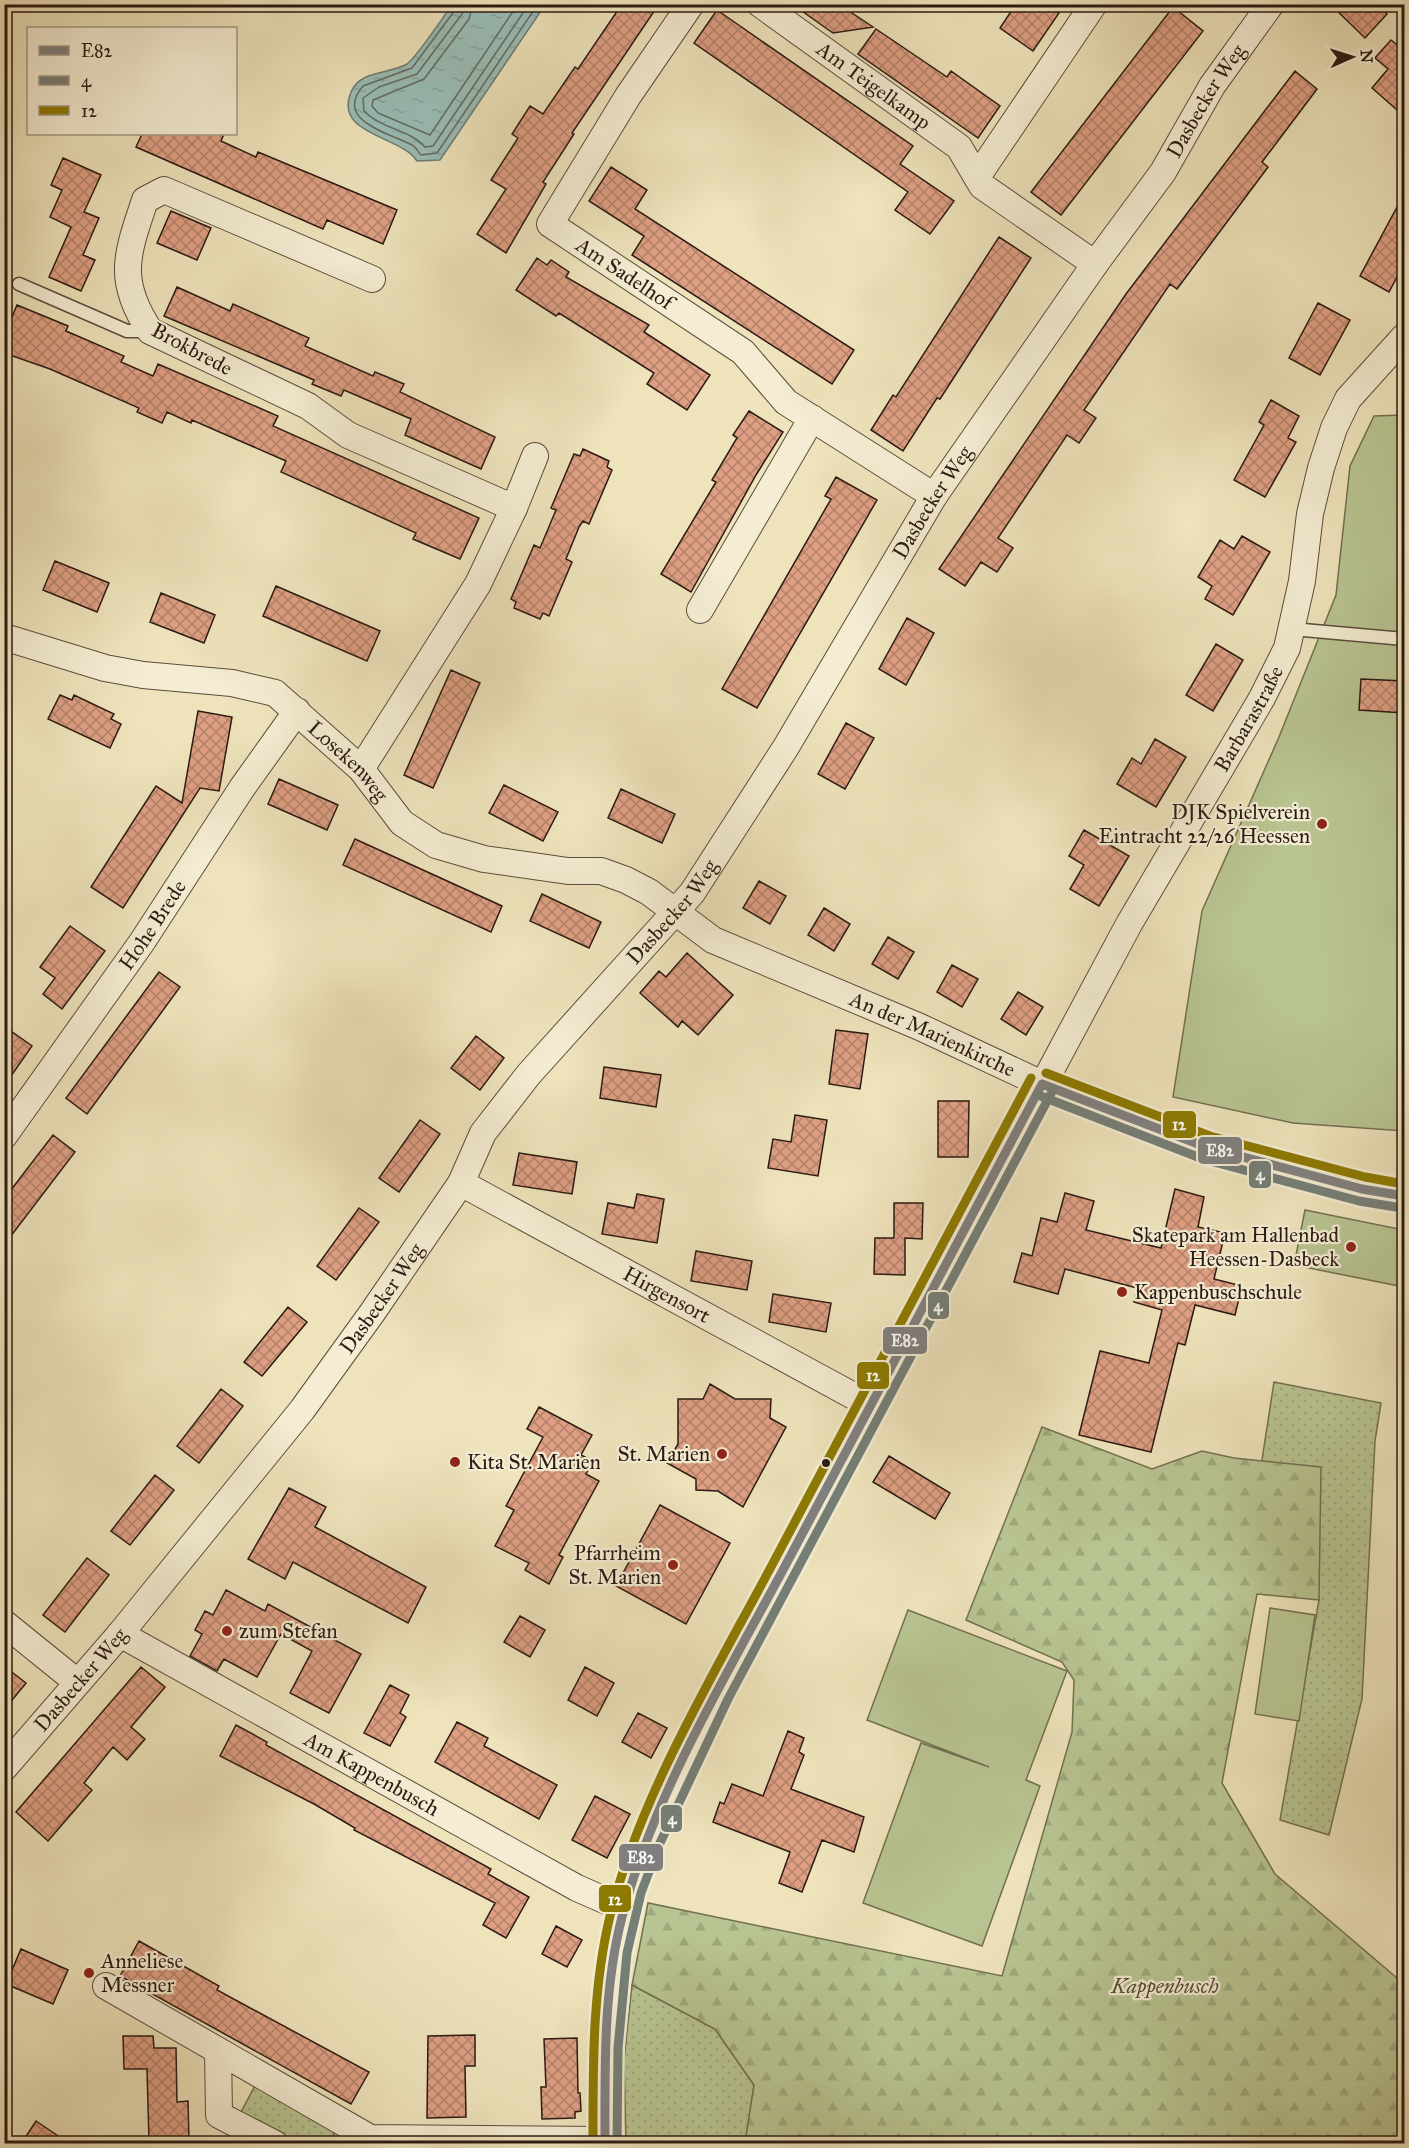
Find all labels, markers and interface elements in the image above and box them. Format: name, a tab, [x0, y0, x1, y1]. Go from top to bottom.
legend	[27, 27, 237, 135]
north arrow	[1322, 27, 1382, 87]
street label: Am Teigelkamp	[811, 35, 936, 136]
street label: Dasbecker Weg	[1161, 39, 1251, 162]
text: E82	[81, 40, 112, 62]
text: N	[1357, 49, 1376, 64]
text: 4	[81, 70, 92, 92]
text: 12	[81, 100, 97, 122]
street label: Am Sadelhof	[570, 231, 681, 317]
street label: Brokbrede	[147, 317, 237, 381]
street label: Dasbecker Weg	[887, 440, 978, 564]
street label: Barbarastraße	[1208, 661, 1289, 777]
street label: Losekenweg	[302, 715, 394, 807]
place label: DJK Spielverein Eintracht 22/26 Heessen	[1099, 799, 1310, 849]
marker: DJK Spielverein Eintracht 22/26 Heessen	[1315, 817, 1329, 831]
street label: Dasbecker Weg	[621, 854, 723, 970]
street label: Hohe Brede	[113, 875, 192, 975]
street label: An der Marienkirche	[845, 986, 1020, 1083]
line badge: 12	[1162, 1110, 1197, 1139]
text: 12	[1172, 1115, 1187, 1134]
line badge: E82	[1197, 1136, 1243, 1165]
text: E82	[1206, 1141, 1235, 1160]
line badge: 4	[1248, 1160, 1272, 1189]
text: 4	[1256, 1165, 1266, 1185]
place label: Skatepark am Hallenbad Heessen-Dasbeck	[1132, 1222, 1339, 1272]
street label: Dasbecker Weg	[334, 1238, 429, 1359]
marker: Skatepark am Hallenbad Heessen-Dasbeck	[1344, 1240, 1358, 1254]
street label: Hirgensort	[619, 1260, 715, 1329]
place label: Kappenbuschschule	[1134, 1279, 1302, 1305]
marker: Kappenbuschschule	[1115, 1285, 1129, 1299]
line badge: 4	[927, 1291, 950, 1320]
text: 4	[934, 1296, 944, 1316]
line badge: E82	[882, 1326, 928, 1355]
text: E82	[891, 1331, 920, 1350]
line badge: 12	[856, 1361, 890, 1390]
text: 12	[866, 1366, 881, 1385]
place label: St. Marien	[617, 1441, 710, 1467]
marker: St. Marien	[715, 1447, 729, 1461]
place label: Kita St. Marien	[467, 1449, 601, 1475]
marker: Kita St. Marien	[448, 1455, 462, 1469]
unlabelled marker	[820, 1457, 832, 1469]
place label: Pfarrheim St. Marien	[568, 1540, 661, 1590]
marker: Pfarrheim St. Marien	[666, 1558, 680, 1572]
place label: zum Stefan	[239, 1618, 338, 1644]
street label: Dasbecker Weg	[28, 1622, 133, 1737]
marker: zum Stefan	[220, 1624, 234, 1638]
street label: Am Kappenbusch	[299, 1725, 444, 1822]
line badge: 4	[660, 1804, 683, 1833]
text: 4	[668, 1809, 678, 1829]
line badge: E82	[618, 1843, 664, 1872]
text: E82	[627, 1848, 656, 1867]
line badge: 12	[598, 1884, 632, 1913]
text: 12	[608, 1890, 623, 1909]
place label: Anneliese Messner	[100, 1948, 183, 1998]
marker: Anneliese Messner	[82, 1966, 96, 1980]
park label: Kappenbusch	[1110, 1973, 1219, 1999]

